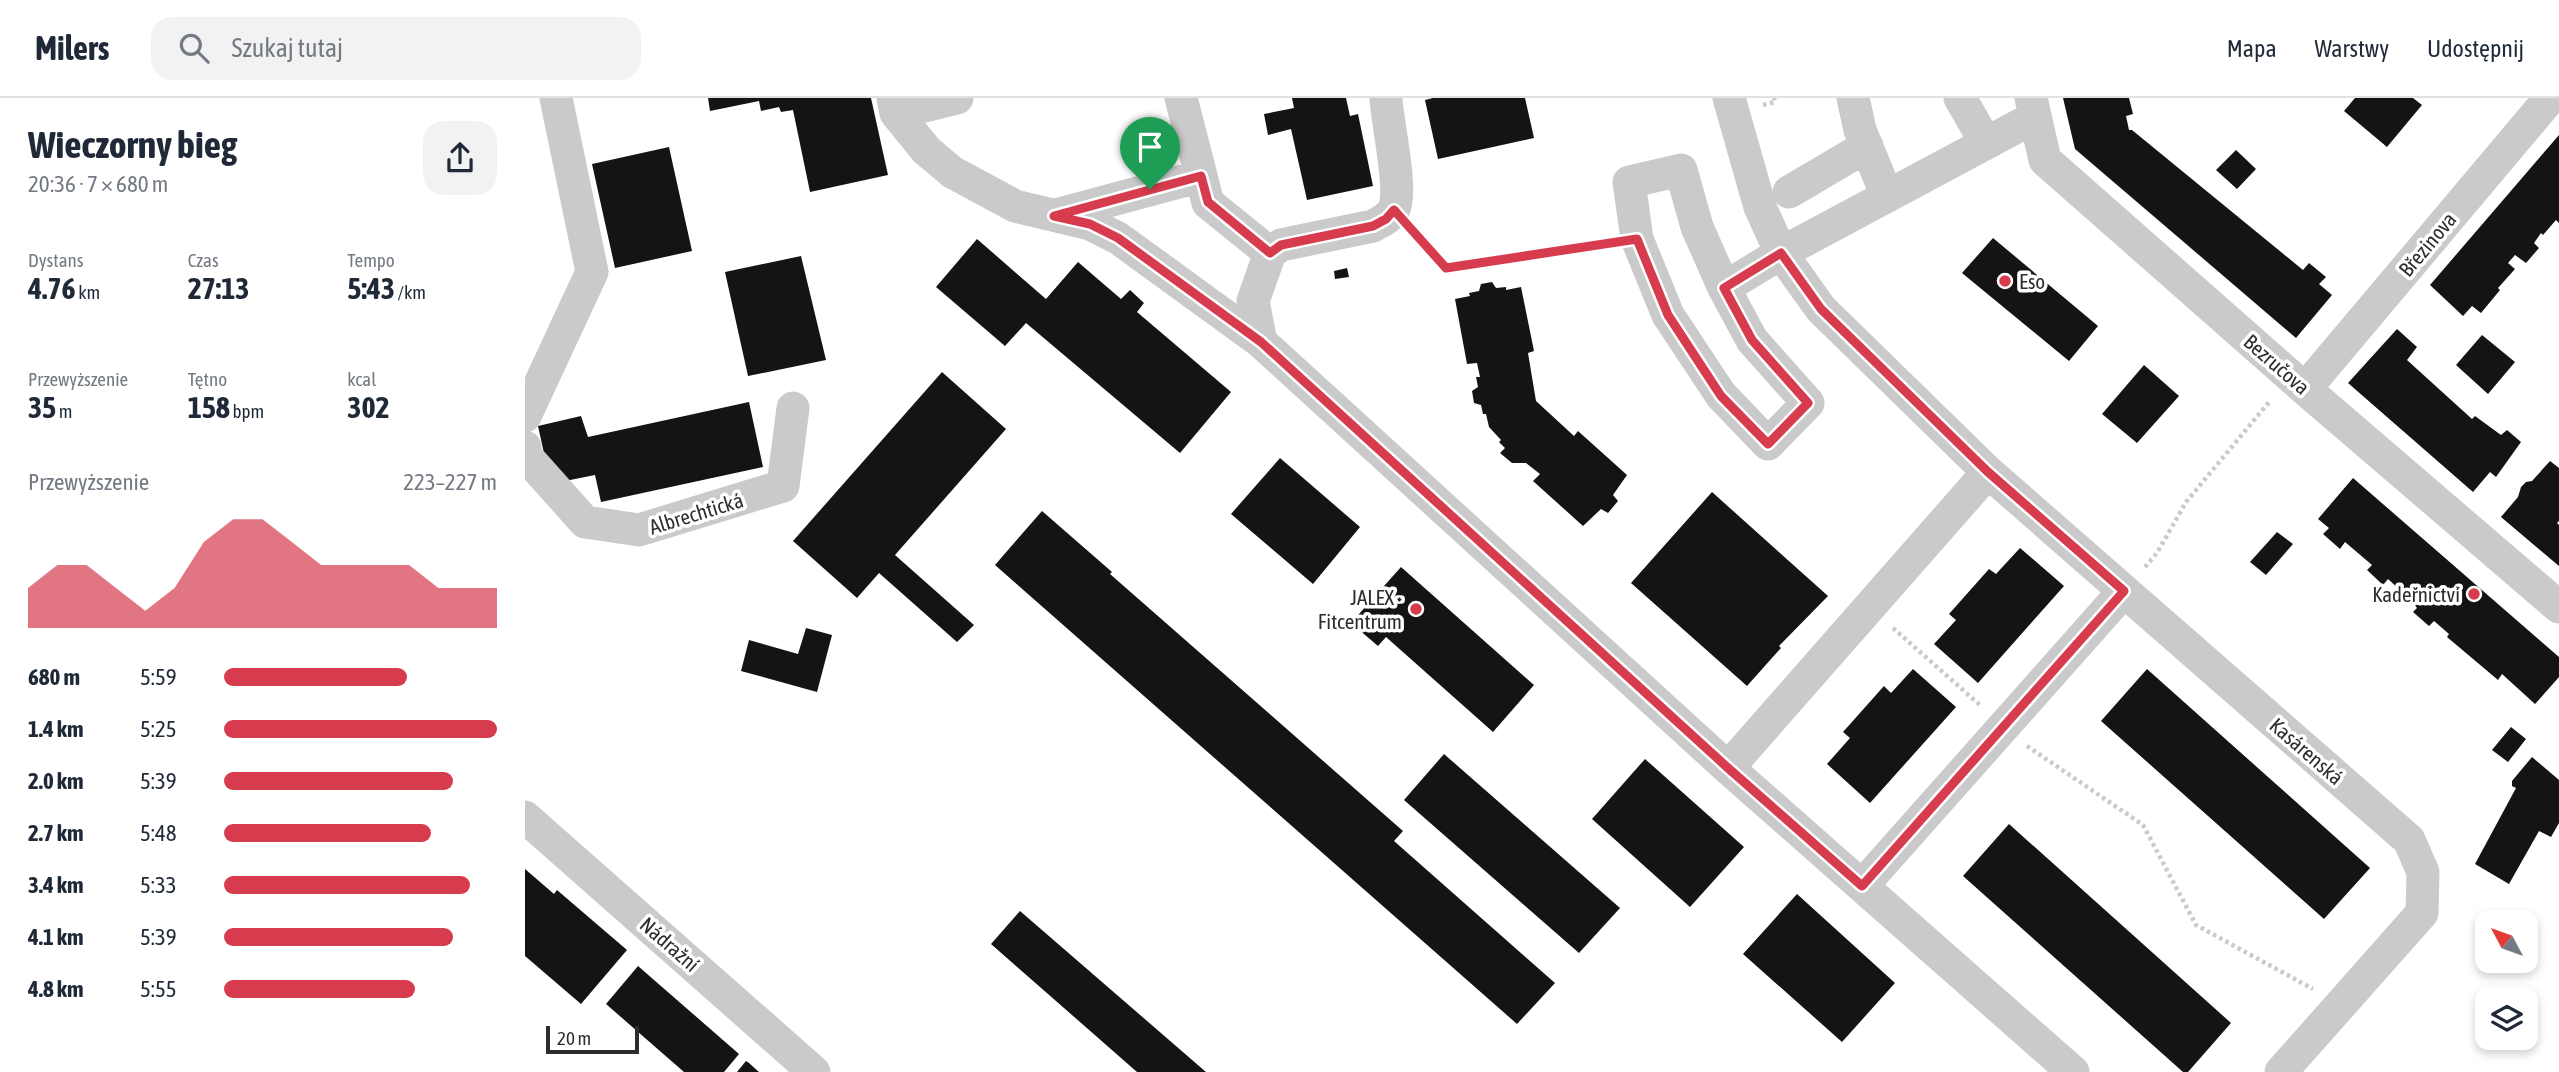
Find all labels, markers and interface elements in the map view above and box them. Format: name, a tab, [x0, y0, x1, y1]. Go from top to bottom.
search box	[151, 17, 641, 80]
text: Milers	[35, 29, 109, 67]
icon: search	[175, 29, 213, 67]
text: Szukaj tutaj	[231, 33, 343, 63]
text: Mapa	[2227, 35, 2277, 62]
text: Warstwy	[2315, 35, 2389, 62]
text: Udostępnij	[2427, 35, 2524, 62]
pin	[1120, 117, 1180, 189]
button: share	[423, 121, 497, 195]
text: Wieczorny bieg	[28, 123, 237, 166]
icon: arrive	[1131, 128, 1169, 166]
text: 20:36 · 7 × 680 m	[28, 171, 168, 197]
street label: Březinova	[2393, 207, 2461, 281]
text: Dystans	[28, 249, 83, 271]
text: Czas	[188, 249, 219, 271]
text: Tempo	[347, 249, 395, 271]
place label: Eso	[2019, 269, 2045, 293]
text: 4.76	[28, 271, 76, 305]
text: 27:13	[188, 271, 249, 305]
text: 5:43	[347, 271, 395, 305]
marker: Eso	[1997, 273, 2013, 289]
text: km	[76, 281, 100, 303]
text: /km	[395, 281, 426, 303]
street label: Bezručova	[2239, 329, 2315, 399]
text: Przewyższenie	[28, 368, 128, 390]
text: Tętno	[188, 368, 227, 390]
text: kcal	[347, 368, 376, 390]
text: 35	[28, 390, 56, 424]
text: 158	[188, 390, 230, 424]
text: 302	[347, 390, 390, 424]
text: m	[56, 400, 73, 422]
text: bpm	[230, 400, 264, 422]
text: Przewyższenie	[28, 469, 149, 495]
text: 223–227 m	[403, 469, 497, 495]
street label: Albrechtická	[646, 487, 746, 539]
place label: Kadeřnictví	[2372, 582, 2460, 606]
place label: JALEX - Fitcentrum	[1318, 585, 1402, 633]
marker: Kadeřnictví	[2466, 586, 2482, 602]
marker: JALEX - Fitcentrum	[1408, 601, 1424, 617]
text: 680 m	[28, 664, 80, 690]
text: 5:59	[140, 664, 177, 690]
street label: Kasárenská	[2265, 713, 2349, 789]
text: 1.4 km	[28, 716, 84, 742]
text: 5:25	[140, 716, 177, 742]
text: 2.0 km	[28, 768, 84, 794]
text: 5:39	[140, 768, 177, 794]
text: 2.7 km	[28, 820, 84, 846]
text: 5:48	[140, 820, 177, 846]
text: 3.4 km	[28, 872, 84, 898]
text: 5:33	[140, 872, 177, 898]
north arrow	[2475, 910, 2537, 973]
map controls	[2475, 910, 2538, 1050]
street label: Nádražní	[636, 912, 704, 976]
text: 4.1 km	[28, 924, 84, 950]
text: 5:39	[140, 924, 177, 950]
text: 4.8 km	[28, 976, 84, 1002]
text: 5:55	[140, 976, 177, 1002]
button: layers	[2475, 987, 2538, 1050]
scale bar	[546, 1023, 639, 1055]
text: 20 m	[557, 1027, 591, 1049]

